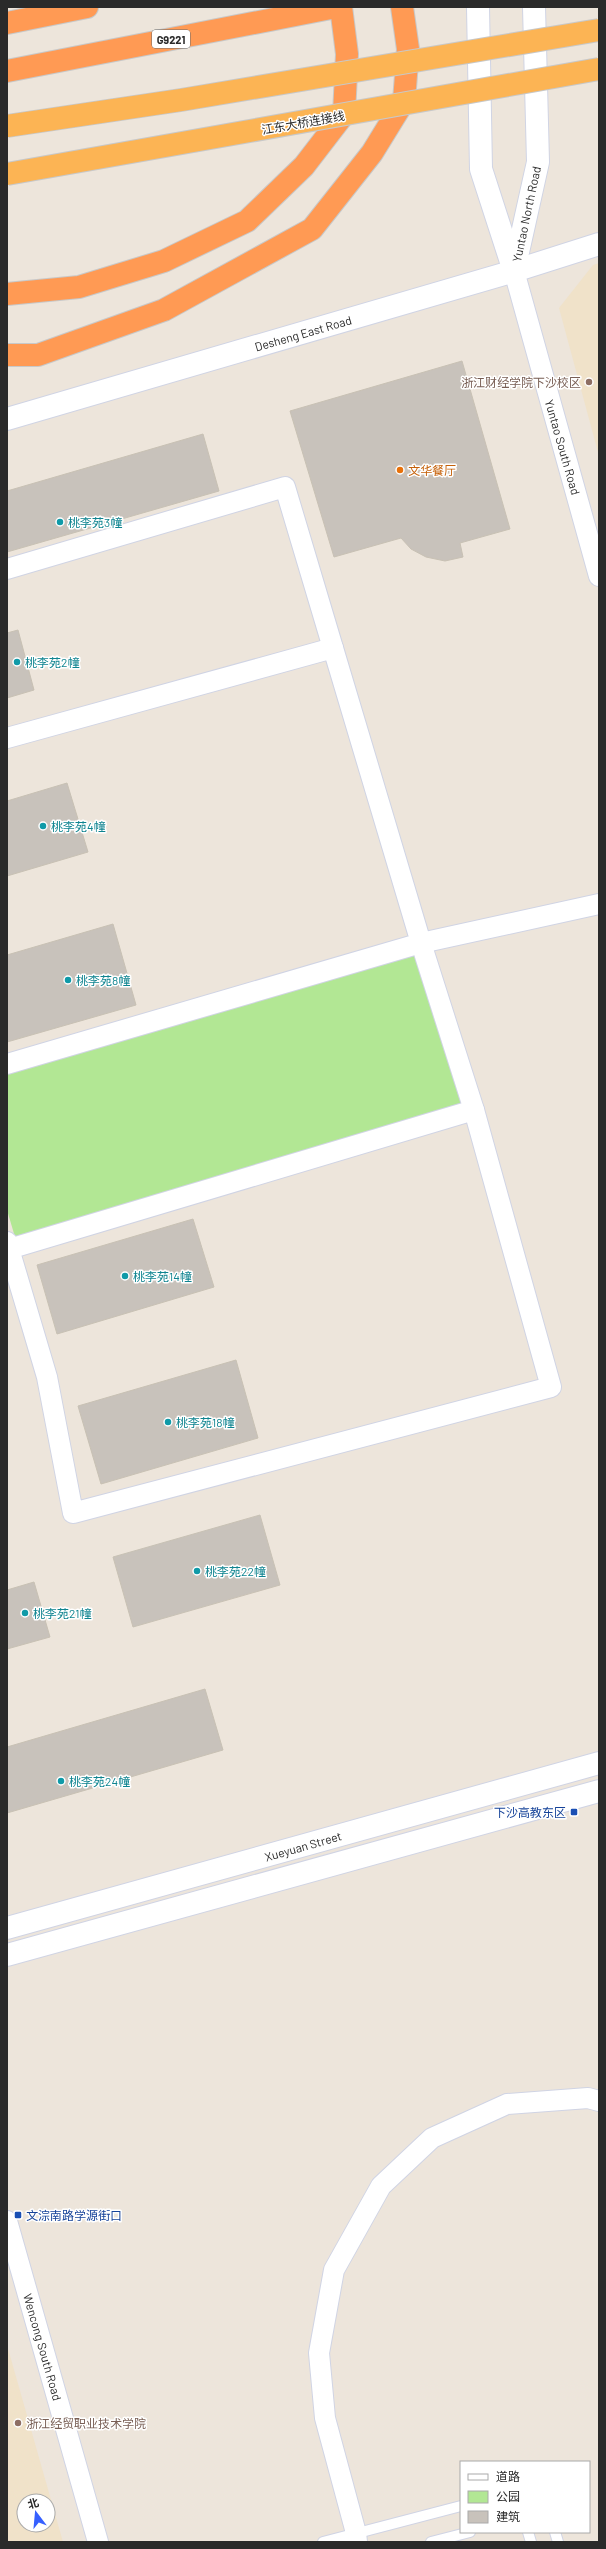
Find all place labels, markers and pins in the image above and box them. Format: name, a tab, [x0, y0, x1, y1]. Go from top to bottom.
place label: 浙江财经学院下沙校区	[461, 375, 581, 389]
marker: 浙江财经学院下沙校区	[584, 377, 594, 387]
place label: 文华餐厅	[408, 463, 456, 477]
marker: 文华餐厅	[395, 465, 405, 475]
place label: 桃李苑3幢	[68, 515, 122, 529]
marker: 桃李苑3幢	[55, 517, 65, 527]
place label: 桃李苑2幢	[25, 655, 79, 669]
marker: 桃李苑2幢	[12, 657, 22, 667]
place label: 桃李苑4幢	[51, 819, 106, 833]
marker: 桃李苑4幢	[38, 821, 48, 831]
place label: 桃李苑8幢	[76, 973, 130, 987]
marker: 桃李苑8幢	[63, 975, 73, 985]
place label: 桃李苑14幢	[133, 1269, 192, 1283]
marker: 桃李苑14幢	[120, 1271, 130, 1281]
place label: 桃李苑18幢	[176, 1415, 234, 1429]
marker: 桃李苑18幢	[163, 1417, 173, 1427]
place label: 桃李苑22幢	[205, 1564, 266, 1578]
marker: 桃李苑22幢	[192, 1566, 202, 1576]
place label: 桃李苑21幢	[33, 1606, 91, 1620]
marker: 桃李苑21幢	[20, 1608, 30, 1618]
place label: 桃李苑24幢	[69, 1774, 130, 1788]
marker: 桃李苑24幢	[56, 1776, 66, 1786]
place label: 下沙高教东区	[494, 1805, 566, 1819]
marker: 下沙高教东区	[569, 1807, 579, 1817]
place label: 文淙南路学源街口	[26, 2208, 122, 2222]
marker: 文淙南路学源街口	[13, 2210, 23, 2220]
place label: 浙江经贸职业技术学院	[26, 2416, 146, 2430]
marker: 浙江经贸职业技术学院	[13, 2418, 23, 2428]

